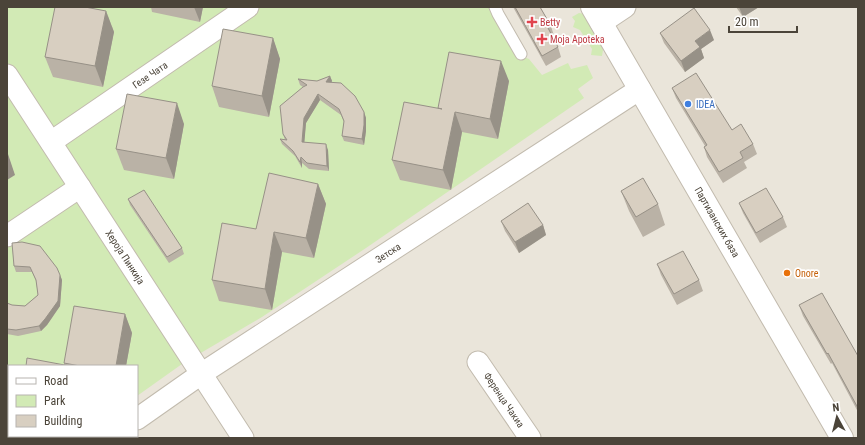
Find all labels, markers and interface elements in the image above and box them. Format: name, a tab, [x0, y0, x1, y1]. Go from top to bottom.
scale bar	[729, 8, 797, 34]
text: 20 m	[735, 15, 759, 29]
marker: Betty	[527, 17, 537, 27]
place label: Betty	[540, 17, 560, 28]
marker: Moja Apoteka	[537, 34, 547, 44]
place label: Moja Apoteka	[550, 34, 605, 45]
street label: Гезе Чата	[130, 59, 170, 91]
marker: IDEA	[683, 99, 693, 109]
place label: IDEA	[696, 99, 715, 110]
street label: Партизанских база	[692, 185, 742, 259]
street label: Хероја Пинкија	[103, 228, 147, 286]
street label: Зетска	[373, 241, 403, 265]
marker: Onore	[782, 268, 792, 278]
place label: Onore	[795, 268, 819, 279]
legend	[8, 365, 138, 437]
street label: Ференца Чакиа	[482, 370, 527, 430]
text: Road	[44, 374, 68, 388]
text: Park	[44, 394, 66, 408]
north arrow	[817, 397, 857, 437]
text: N	[832, 401, 840, 414]
text: Building	[44, 414, 82, 428]

